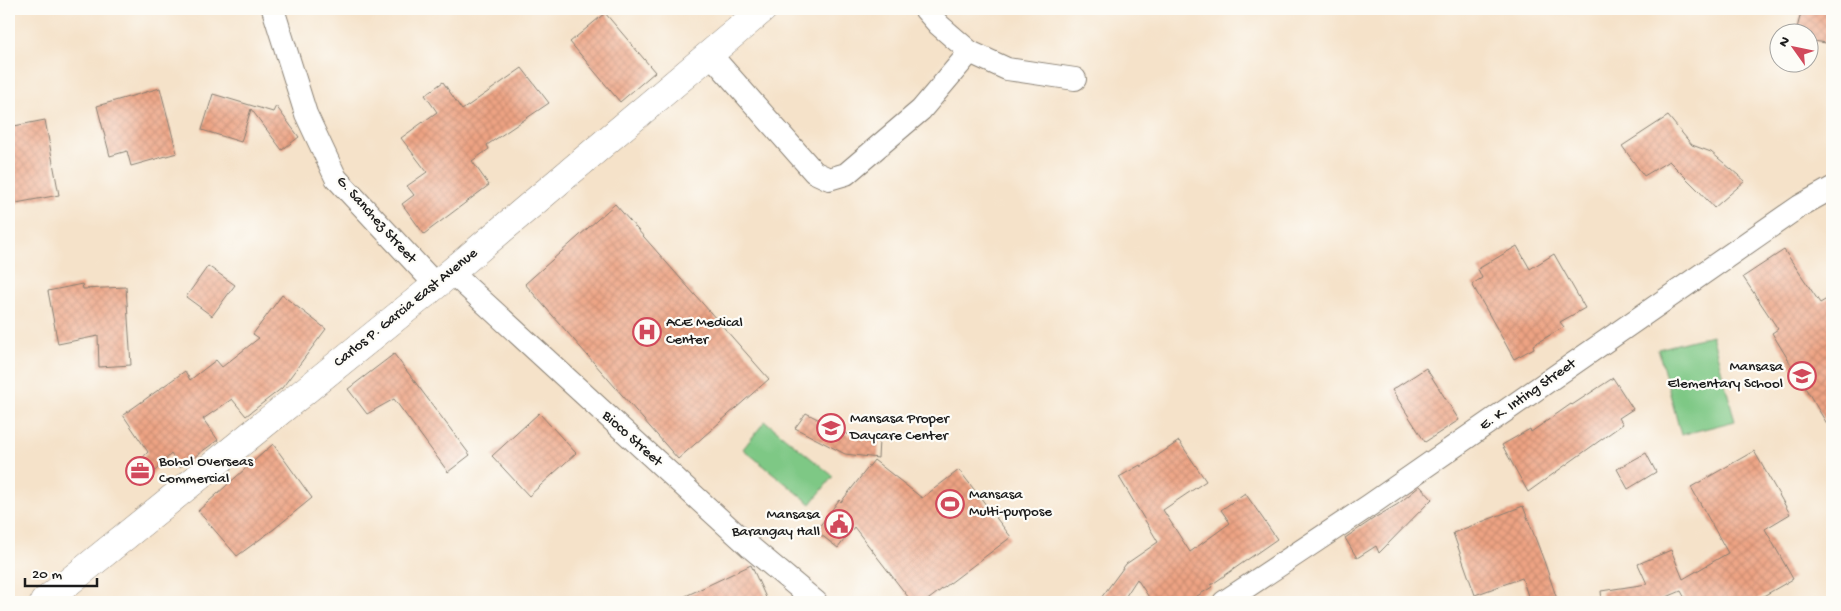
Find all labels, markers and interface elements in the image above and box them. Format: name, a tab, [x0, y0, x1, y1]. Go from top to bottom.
north arrow	[1768, 22, 1818, 72]
text: N	[1776, 34, 1795, 51]
street label: G. Sanchez Street	[332, 173, 421, 269]
street label: Carlos P. Garcia East Avenue	[330, 244, 482, 372]
place label: ACE Medical Center	[666, 314, 743, 349]
hospital icon: ACE Medical Center	[632, 317, 662, 347]
street label: E. K. Inting Street	[1476, 354, 1581, 435]
place label: Mansasa Elementary School	[1667, 358, 1784, 393]
school or university icon: Mansasa Elementary School	[1787, 361, 1817, 391]
street label: Bioco Street	[597, 407, 667, 472]
place label: Mansasa Proper Daycare Center	[849, 410, 951, 445]
school or university icon: Mansasa Proper Daycare Center	[816, 413, 846, 443]
place label: Bohol Overseas Commercial	[158, 453, 253, 488]
office icon: Bohol Overseas Commercial	[125, 456, 155, 486]
place label: Mansasa Multi-purpose	[969, 486, 1052, 521]
sports icon: Mansasa Multi-purpose	[935, 489, 965, 519]
place label: Mansasa Barangay Hall	[731, 506, 821, 541]
public building icon: Mansasa Barangay Hall	[824, 509, 854, 539]
scale bar	[25, 556, 98, 588]
text: 20 m	[32, 566, 62, 584]

